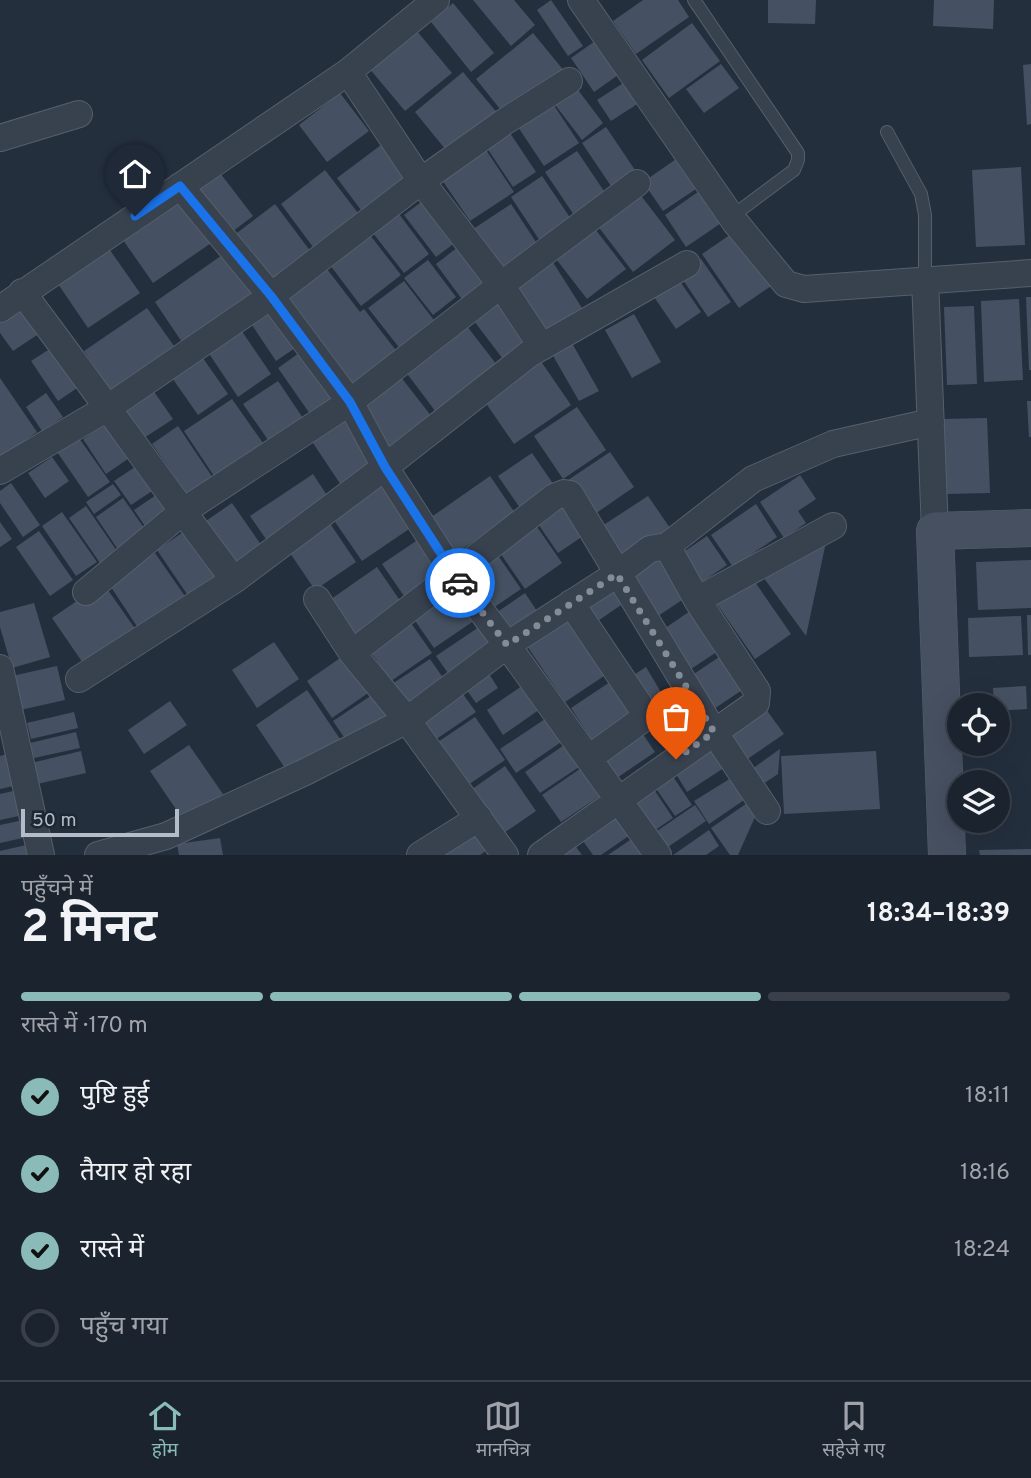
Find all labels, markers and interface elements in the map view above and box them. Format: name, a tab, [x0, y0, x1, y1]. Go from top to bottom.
pin	[105, 144, 165, 216]
icon: home	[116, 155, 154, 193]
courier	[425, 548, 495, 618]
icon: car	[441, 564, 479, 602]
pin	[646, 687, 706, 759]
map controls	[947, 693, 1010, 833]
button: locate	[947, 693, 1010, 756]
icon: bag	[657, 698, 695, 736]
button: layers	[947, 770, 1010, 833]
scale bar	[21, 806, 178, 838]
text: 50 m	[32, 809, 77, 833]
text: पहुँचने में	[21, 875, 93, 904]
text: 18:34–18:39	[867, 898, 1010, 931]
text: 2 मिनट	[21, 900, 157, 959]
text: रास्ते में · 170 m	[21, 1012, 148, 1041]
icon: check	[21, 1078, 59, 1116]
text: पुष्टि हुई	[80, 1080, 149, 1113]
text: 18:11	[965, 1082, 1010, 1111]
icon: check	[21, 1155, 59, 1193]
text: तैयार हो रहा	[80, 1157, 191, 1190]
text: 18:16	[960, 1159, 1010, 1188]
icon: check	[21, 1232, 59, 1270]
text: रास्ते में	[80, 1234, 144, 1267]
text: 18:24	[954, 1236, 1010, 1265]
text: पहुँच गया	[80, 1311, 168, 1344]
tab: होम	[146, 1397, 184, 1464]
tab: मानचित्र	[476, 1397, 530, 1464]
tab: सहेजे गए	[822, 1397, 885, 1464]

